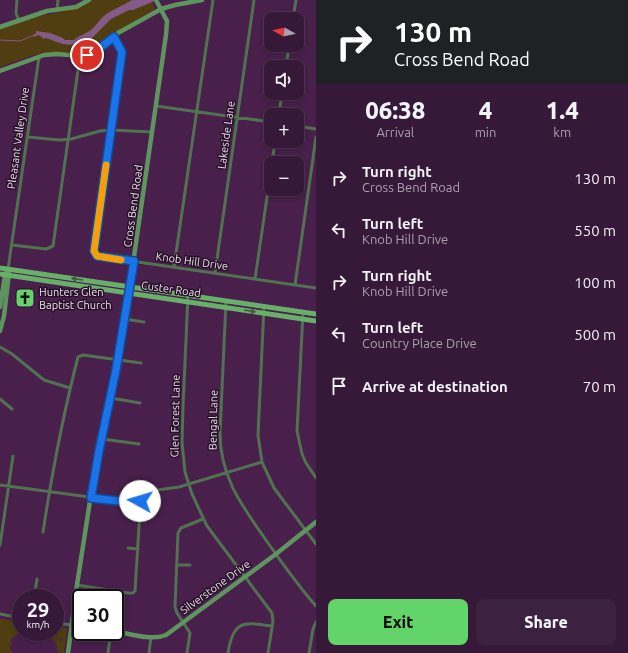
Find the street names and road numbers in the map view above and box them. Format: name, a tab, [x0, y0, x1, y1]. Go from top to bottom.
street label: Pleasant Valley Drive	[5, 86, 31, 190]
street label: Lakeside Lane	[215, 100, 237, 170]
street label: Cross Bend Road	[121, 164, 145, 248]
street label: Knob Hill Drive	[155, 250, 229, 272]
street label: Custer Road	[140, 279, 202, 299]
street label: Glen Forest Lane	[168, 375, 182, 457]
street label: Bengal Lane	[206, 390, 220, 450]
street label: Silverstone Drive	[178, 558, 252, 616]

